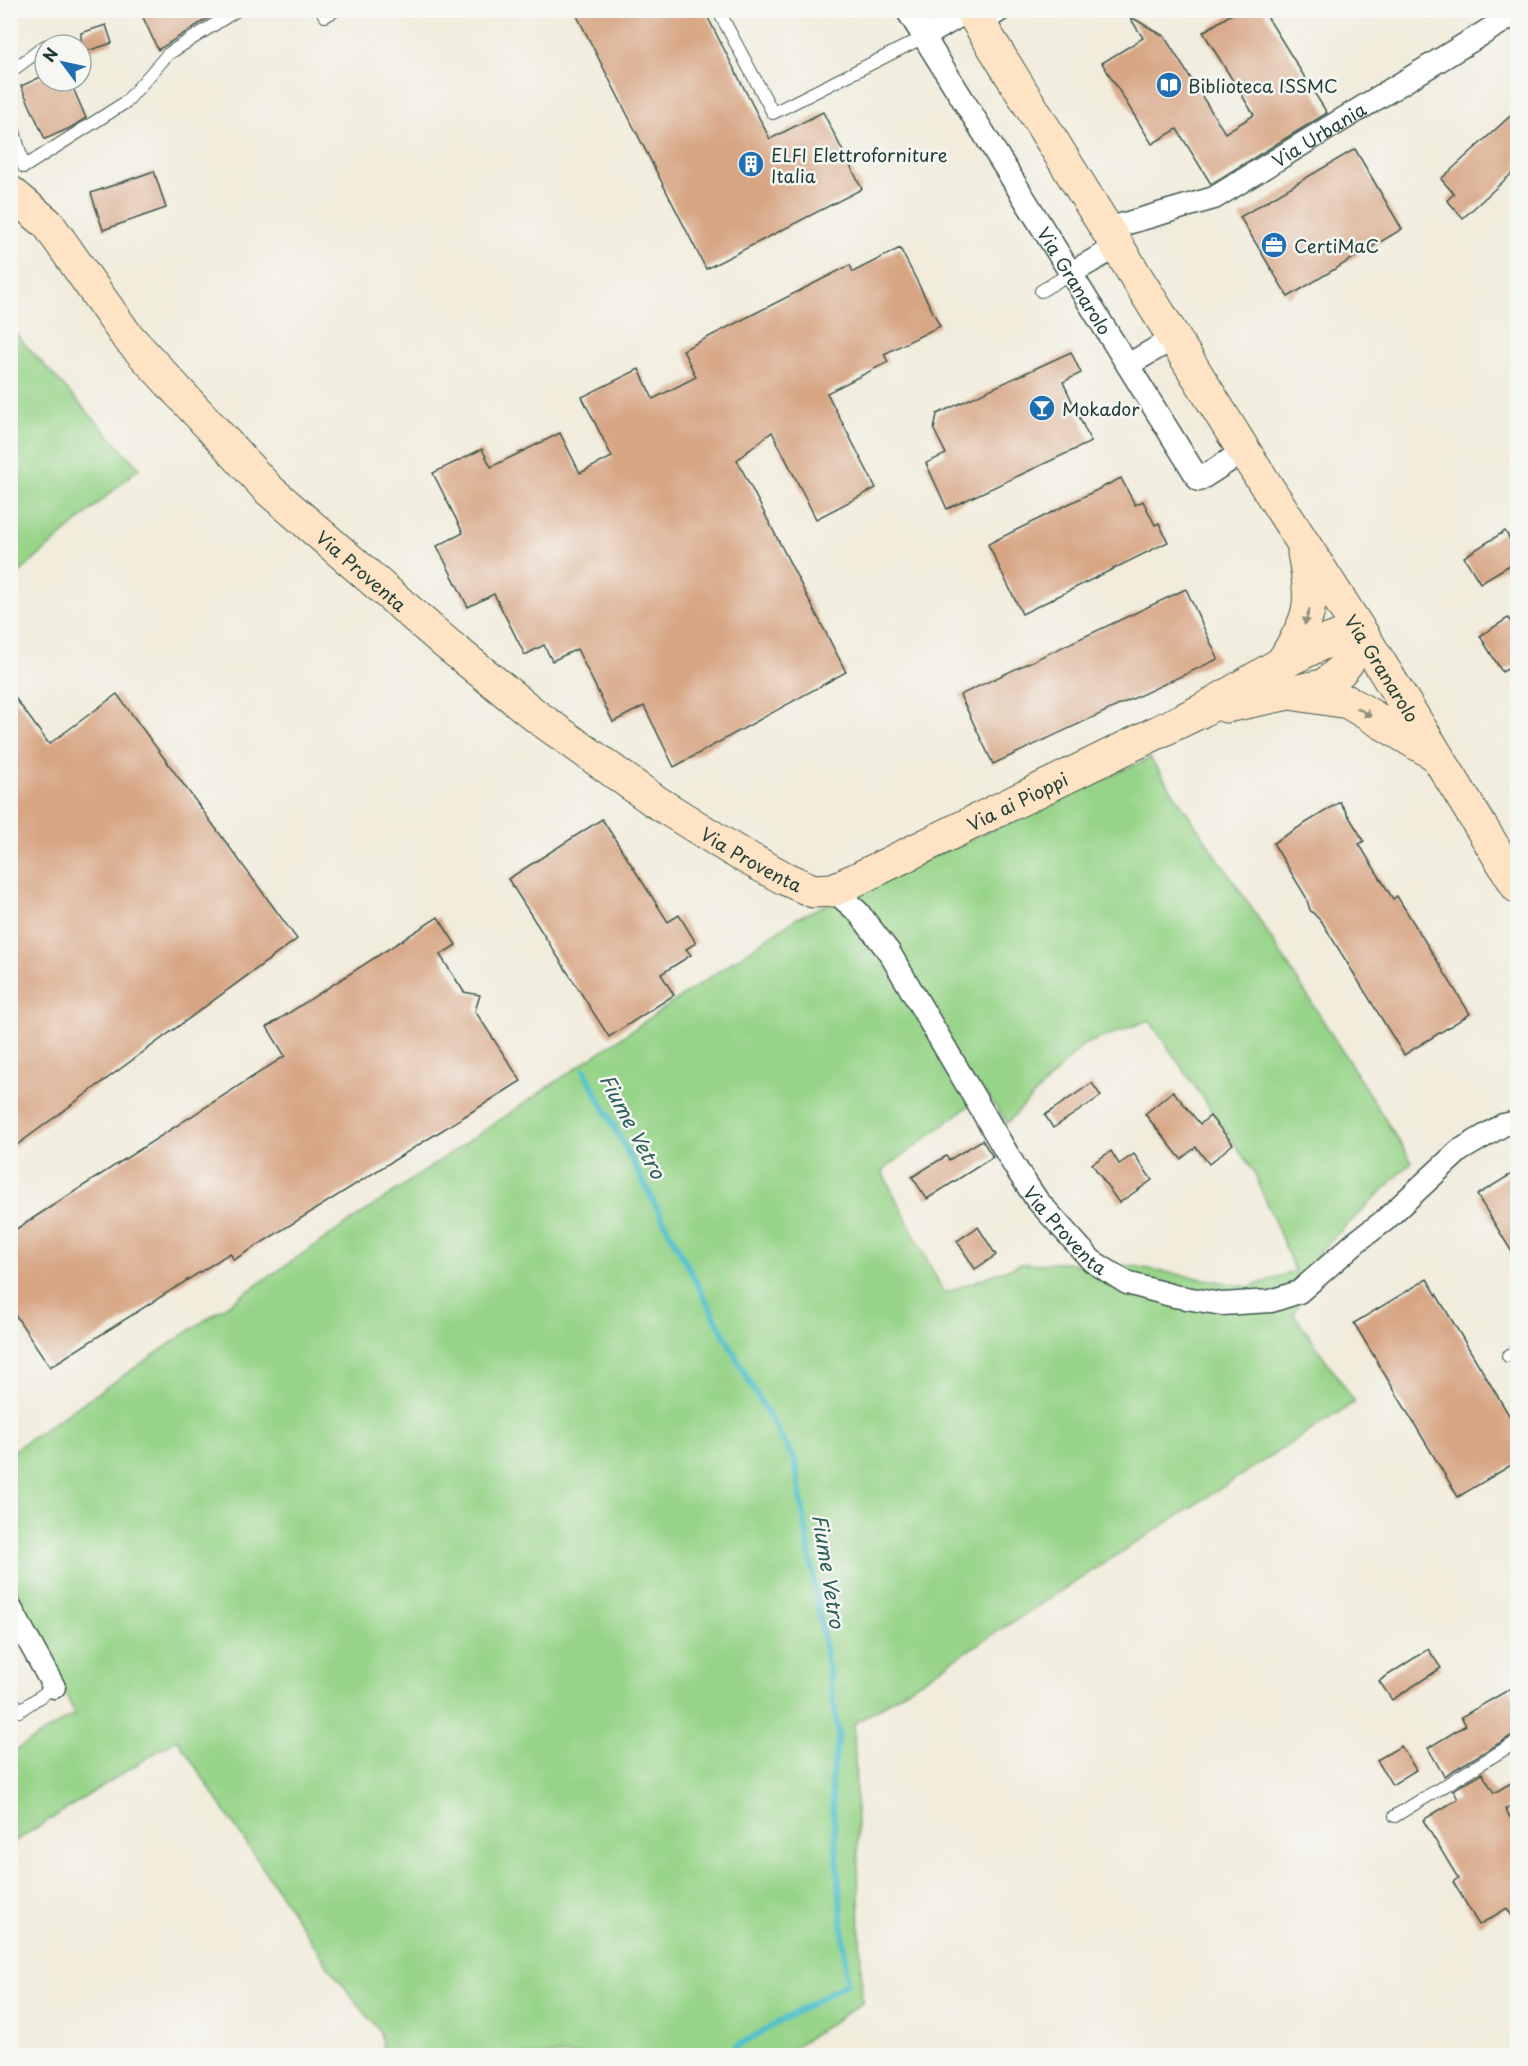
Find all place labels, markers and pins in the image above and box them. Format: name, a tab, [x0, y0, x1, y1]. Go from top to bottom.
library icon: Biblioteca ISSMC	[1154, 70, 1184, 100]
place label: Biblioteca ISSMC	[1188, 72, 1338, 99]
place label: ELFI Elettroforniture Italia	[771, 141, 948, 189]
building icon: ELFI Elettroforniture Italia	[736, 149, 766, 179]
office icon: CertiMaC	[1259, 230, 1289, 260]
place label: CertiMaC	[1294, 232, 1379, 259]
bar icon: Mokador	[1027, 393, 1057, 423]
place label: Mokador	[1062, 395, 1140, 422]

